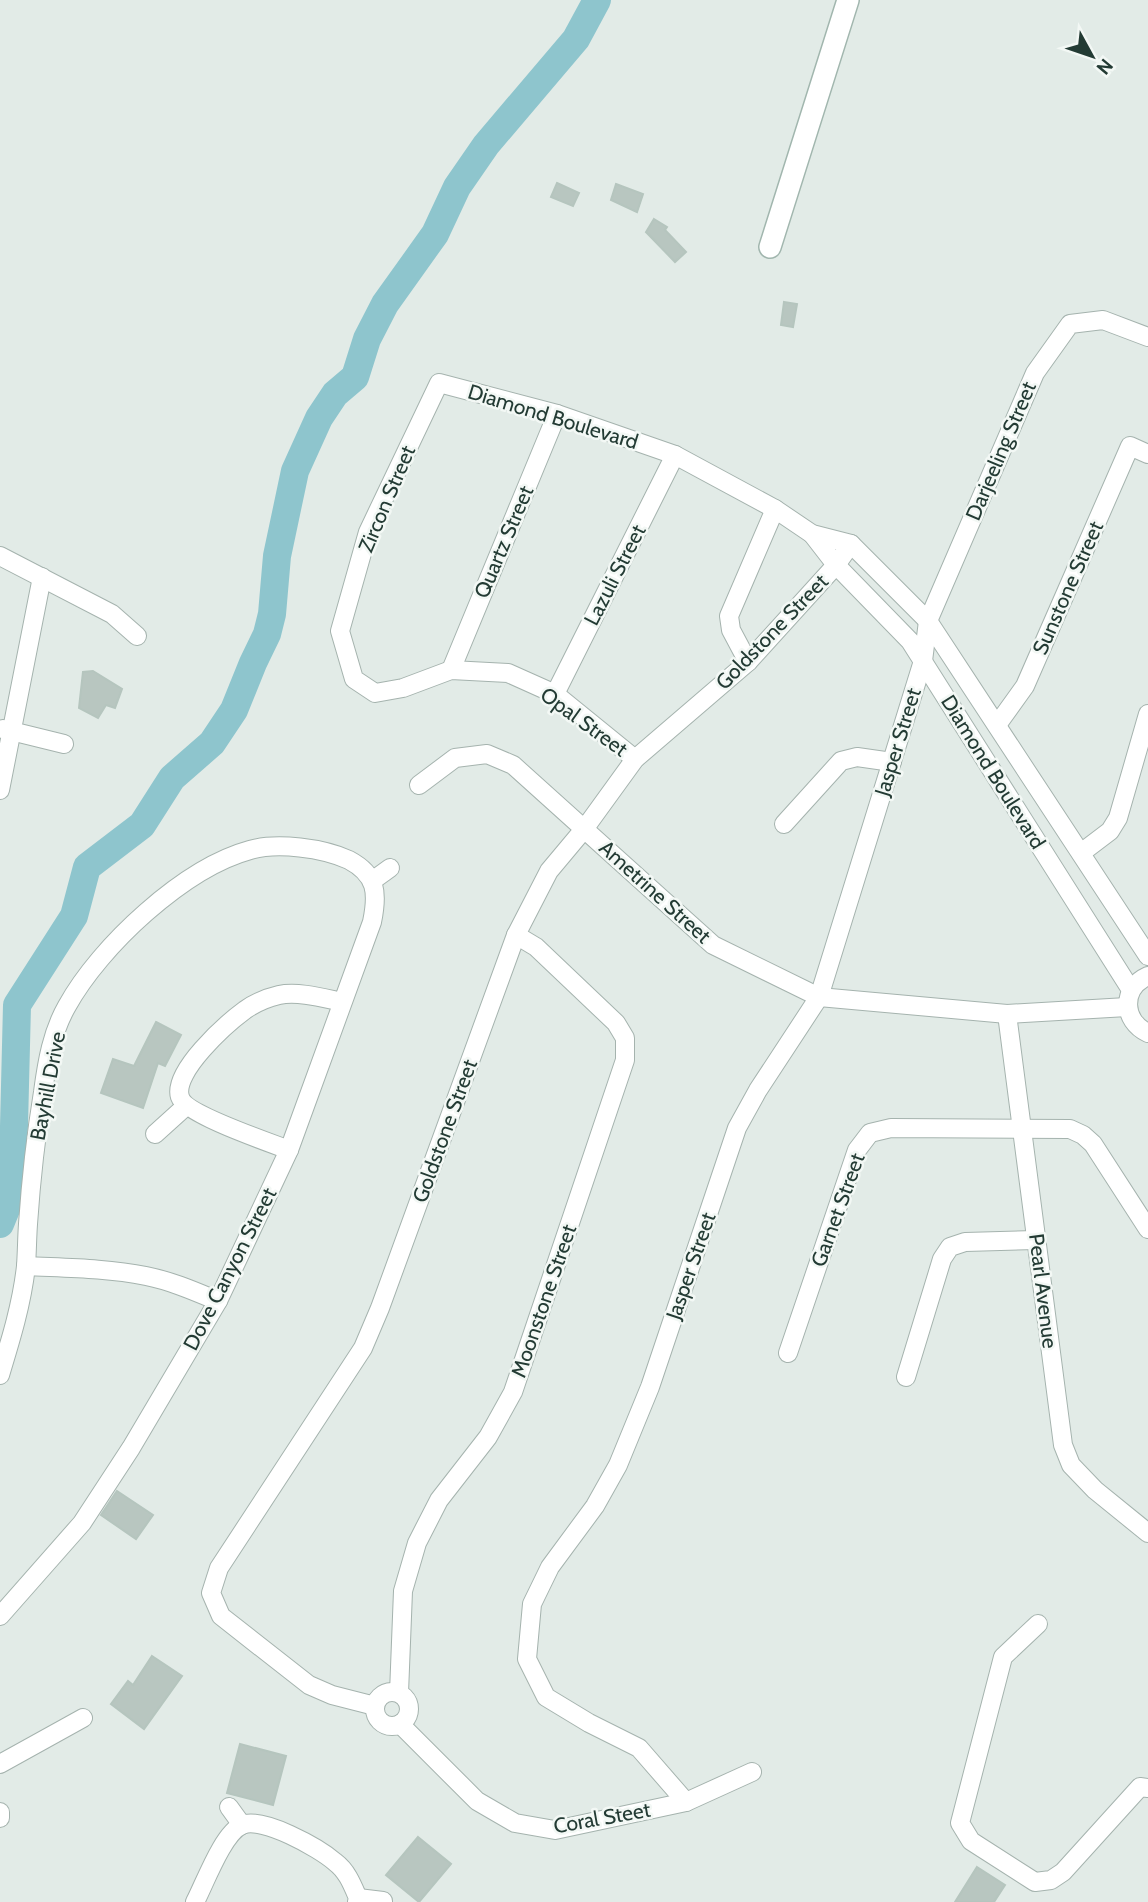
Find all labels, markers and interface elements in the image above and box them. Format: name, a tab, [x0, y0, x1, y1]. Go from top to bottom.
north arrow	[1057, 21, 1127, 91]
text: N	[1092, 54, 1118, 79]
street label: Darjeeling Street	[960, 378, 1042, 524]
street label: Diamond Boulevard	[465, 379, 641, 454]
street label: Zircon Street	[353, 442, 420, 556]
street label: Quartz Street	[469, 482, 538, 602]
street label: Sunstone Street	[1027, 517, 1108, 658]
street label: Lazuli Street	[579, 520, 651, 629]
street label: Goldstone Street	[710, 569, 833, 694]
street label: Opal Street	[536, 682, 633, 762]
street label: Jasper Street	[869, 685, 926, 800]
street label: Diamond Boulevard	[936, 690, 1051, 853]
street label: Ametrine Street	[594, 835, 716, 948]
street label: Bayhill Drive	[25, 1029, 70, 1142]
street label: Goldstone Street	[407, 1056, 482, 1206]
street label: Garnet Street	[805, 1150, 870, 1270]
street label: Dove Canyon Street	[178, 1183, 281, 1354]
street label: Jasper Street	[660, 1209, 721, 1324]
street label: Moonstone Street	[506, 1221, 581, 1381]
street label: Pearl Avenue	[1024, 1232, 1063, 1350]
street label: Coral Steet	[552, 1797, 652, 1838]

